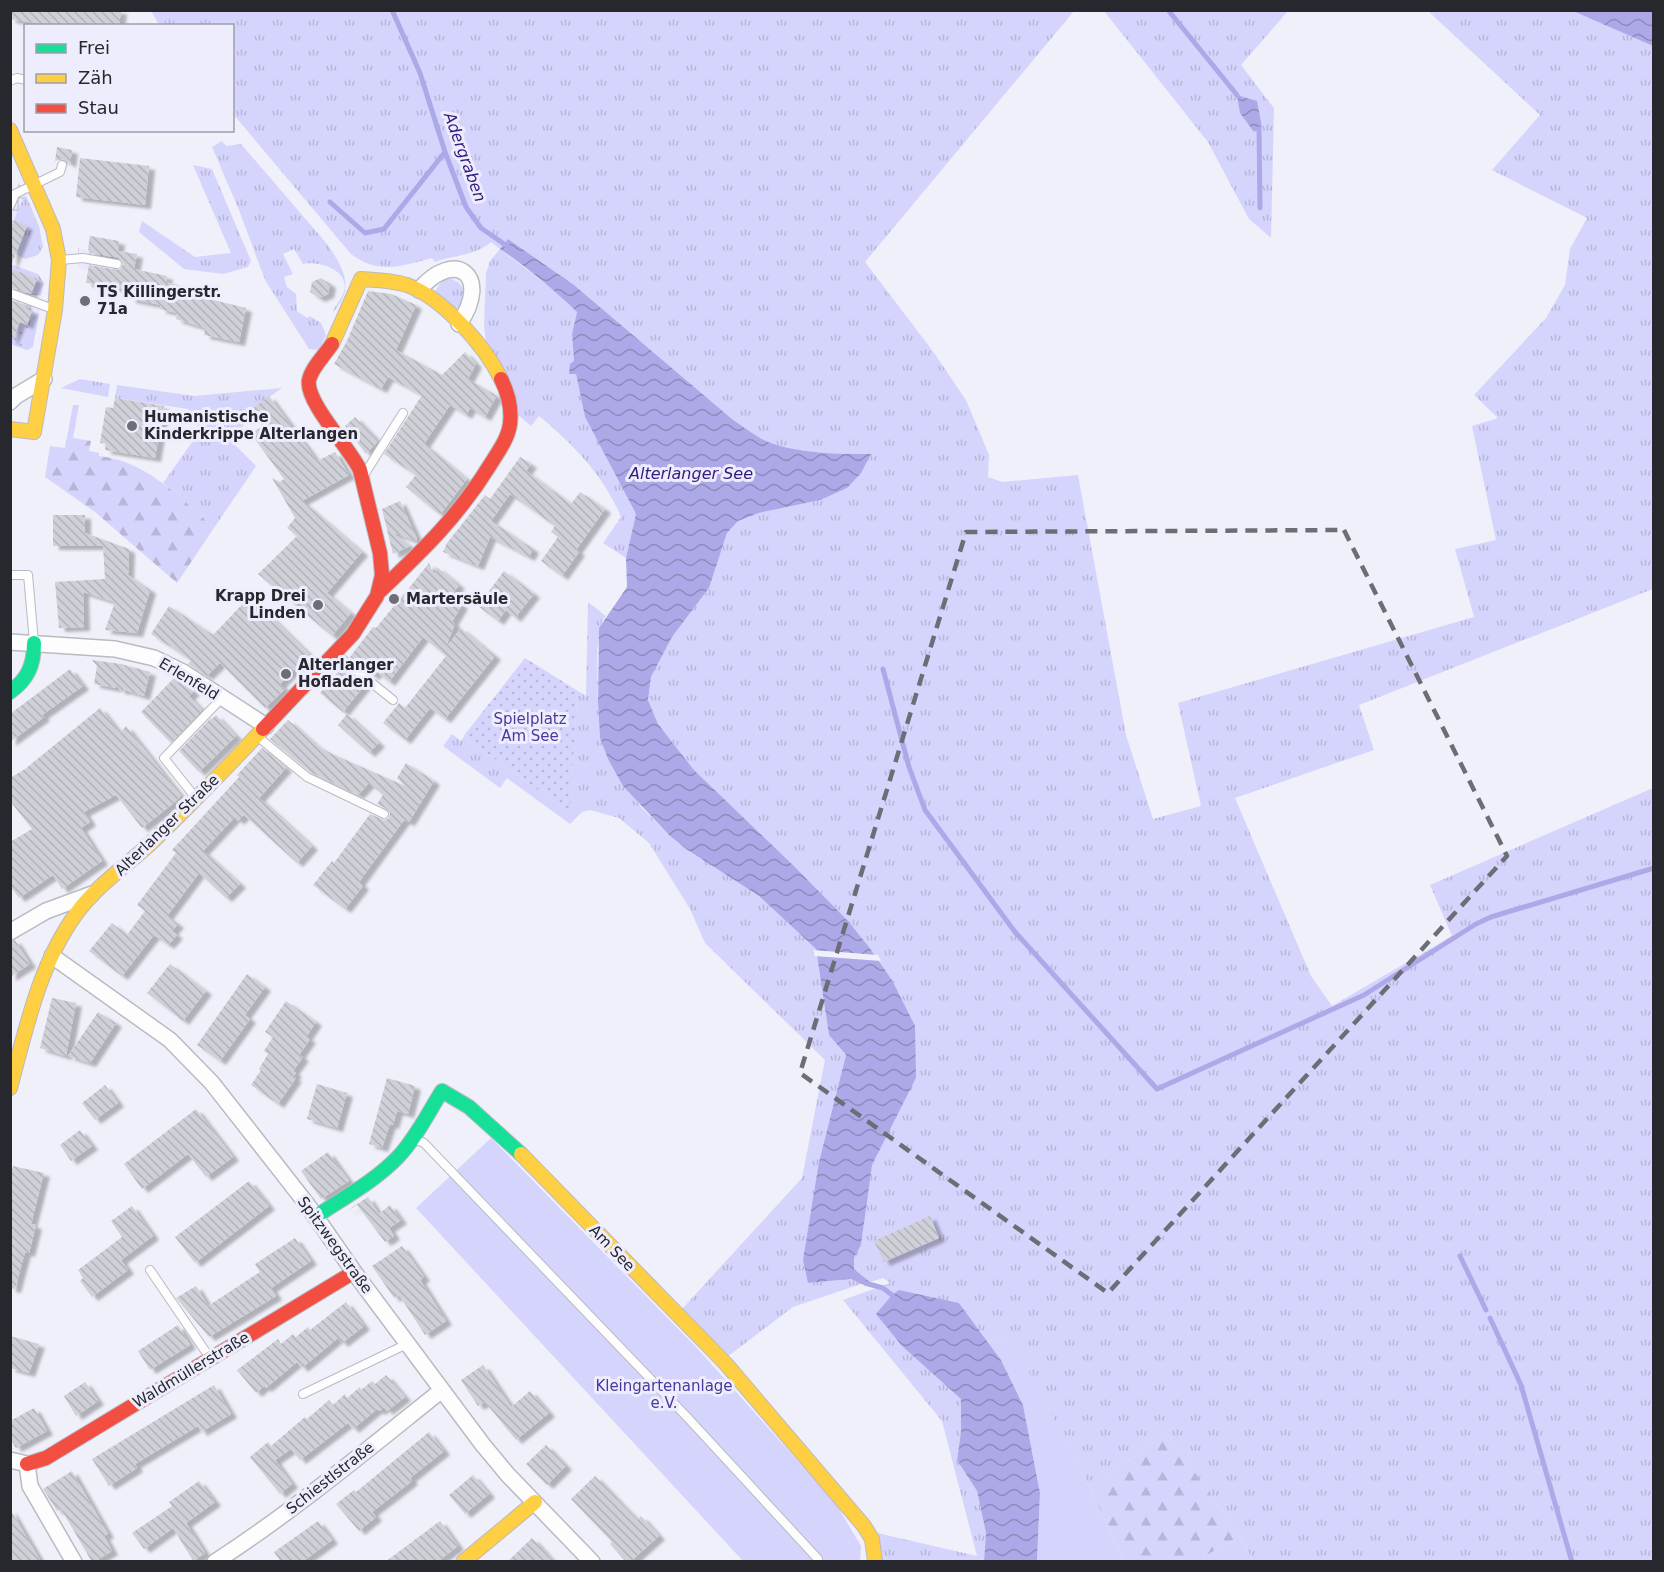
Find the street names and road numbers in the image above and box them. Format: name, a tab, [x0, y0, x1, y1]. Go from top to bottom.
street label: Erlenfeld	[156, 654, 222, 704]
street label: Alterlanger Straße	[111, 771, 223, 879]
street label: Spitzwegstraße	[294, 1193, 376, 1297]
street label: Am See	[586, 1221, 638, 1275]
street label: Waldmüllerstraße	[130, 1328, 252, 1412]
street label: Schiestlstraße	[283, 1438, 377, 1518]

